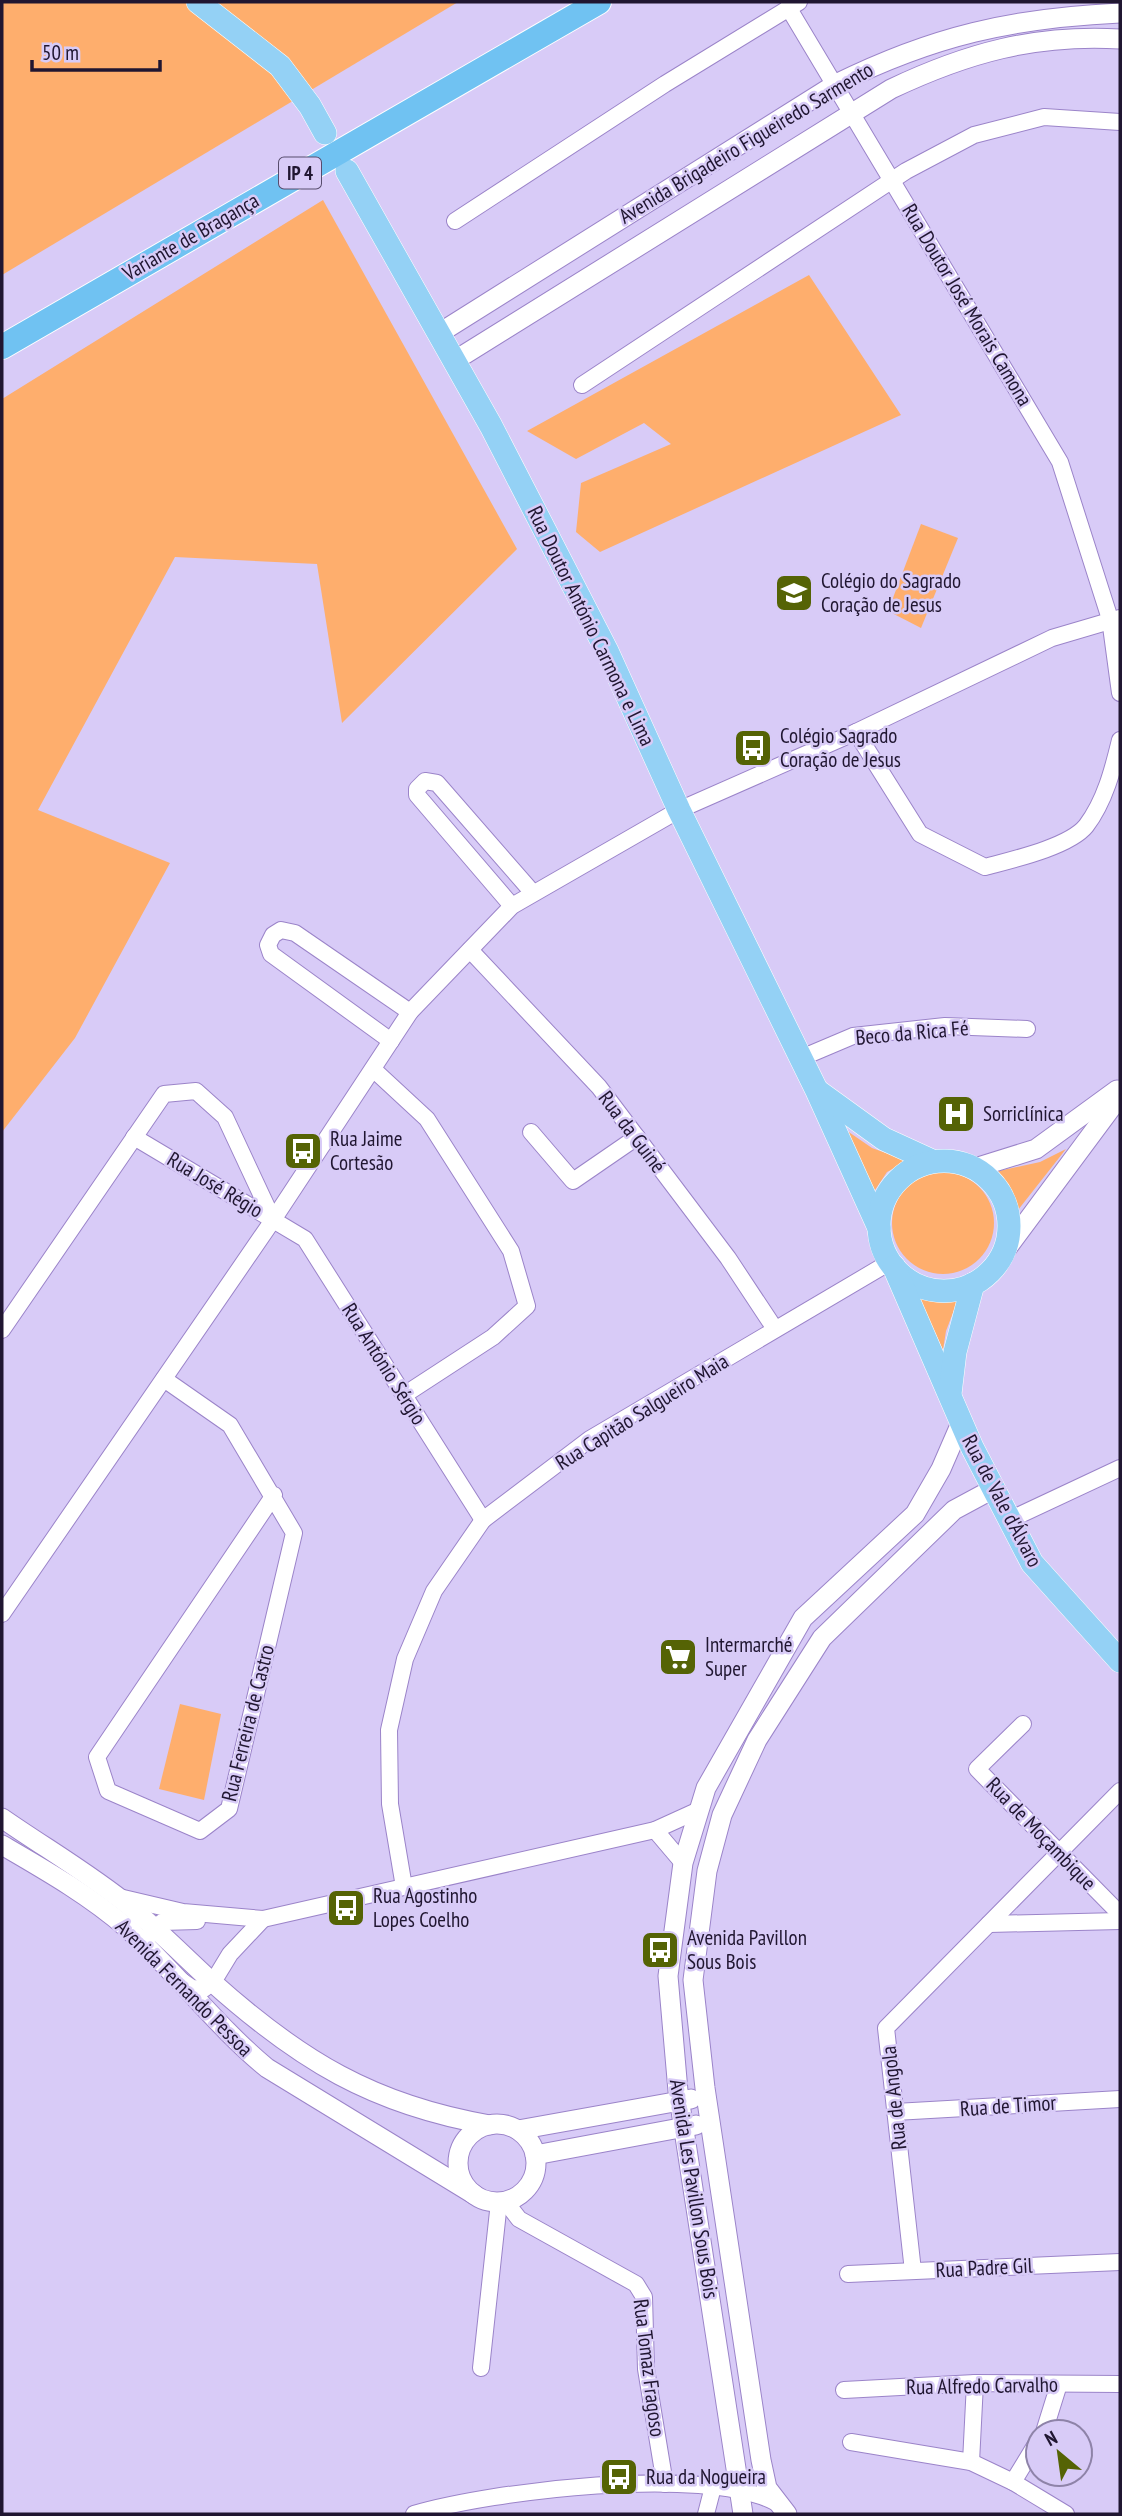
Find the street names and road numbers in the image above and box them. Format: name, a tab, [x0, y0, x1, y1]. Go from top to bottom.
street label: Avenida Brigadeiro Figueiredo Sarmento	[614, 56, 878, 229]
road number: IP 4	[279, 158, 321, 188]
street label: Variante de Bragança	[117, 187, 264, 287]
street label: Rua Doutor José Morais Camona	[896, 199, 1039, 411]
street label: Rua Doutor António Carmona e Lima	[522, 501, 661, 750]
street label: Beco da Rica Fé	[854, 1014, 970, 1051]
street label: Rua da Guiné	[593, 1085, 672, 1178]
street label: Rua José Régio	[162, 1145, 268, 1224]
street label: Rua António Sérgio	[336, 1298, 433, 1430]
street label: Rua Capitão Salgueiro Maia	[550, 1347, 733, 1476]
street label: Rua de Vale d'Álvaro	[956, 1430, 1049, 1572]
street label: Rua Ferreira de Castro	[215, 1642, 280, 1804]
street label: Rua de Moçambique	[981, 1771, 1102, 1896]
street label: Avenida Fernando Pessoa	[110, 1913, 259, 2062]
street label: Rua de Angola	[875, 2045, 912, 2151]
street label: Avenida Les Pavillon Sous Bois	[664, 2077, 725, 2301]
street label: Rua de Timor	[959, 2089, 1057, 2122]
street label: Rua Padre Gil	[935, 2251, 1033, 2284]
street label: Rua Tomaz Fragoso	[628, 2298, 671, 2438]
street label: Rua Alfredo Carvalho	[906, 2371, 1058, 2400]

